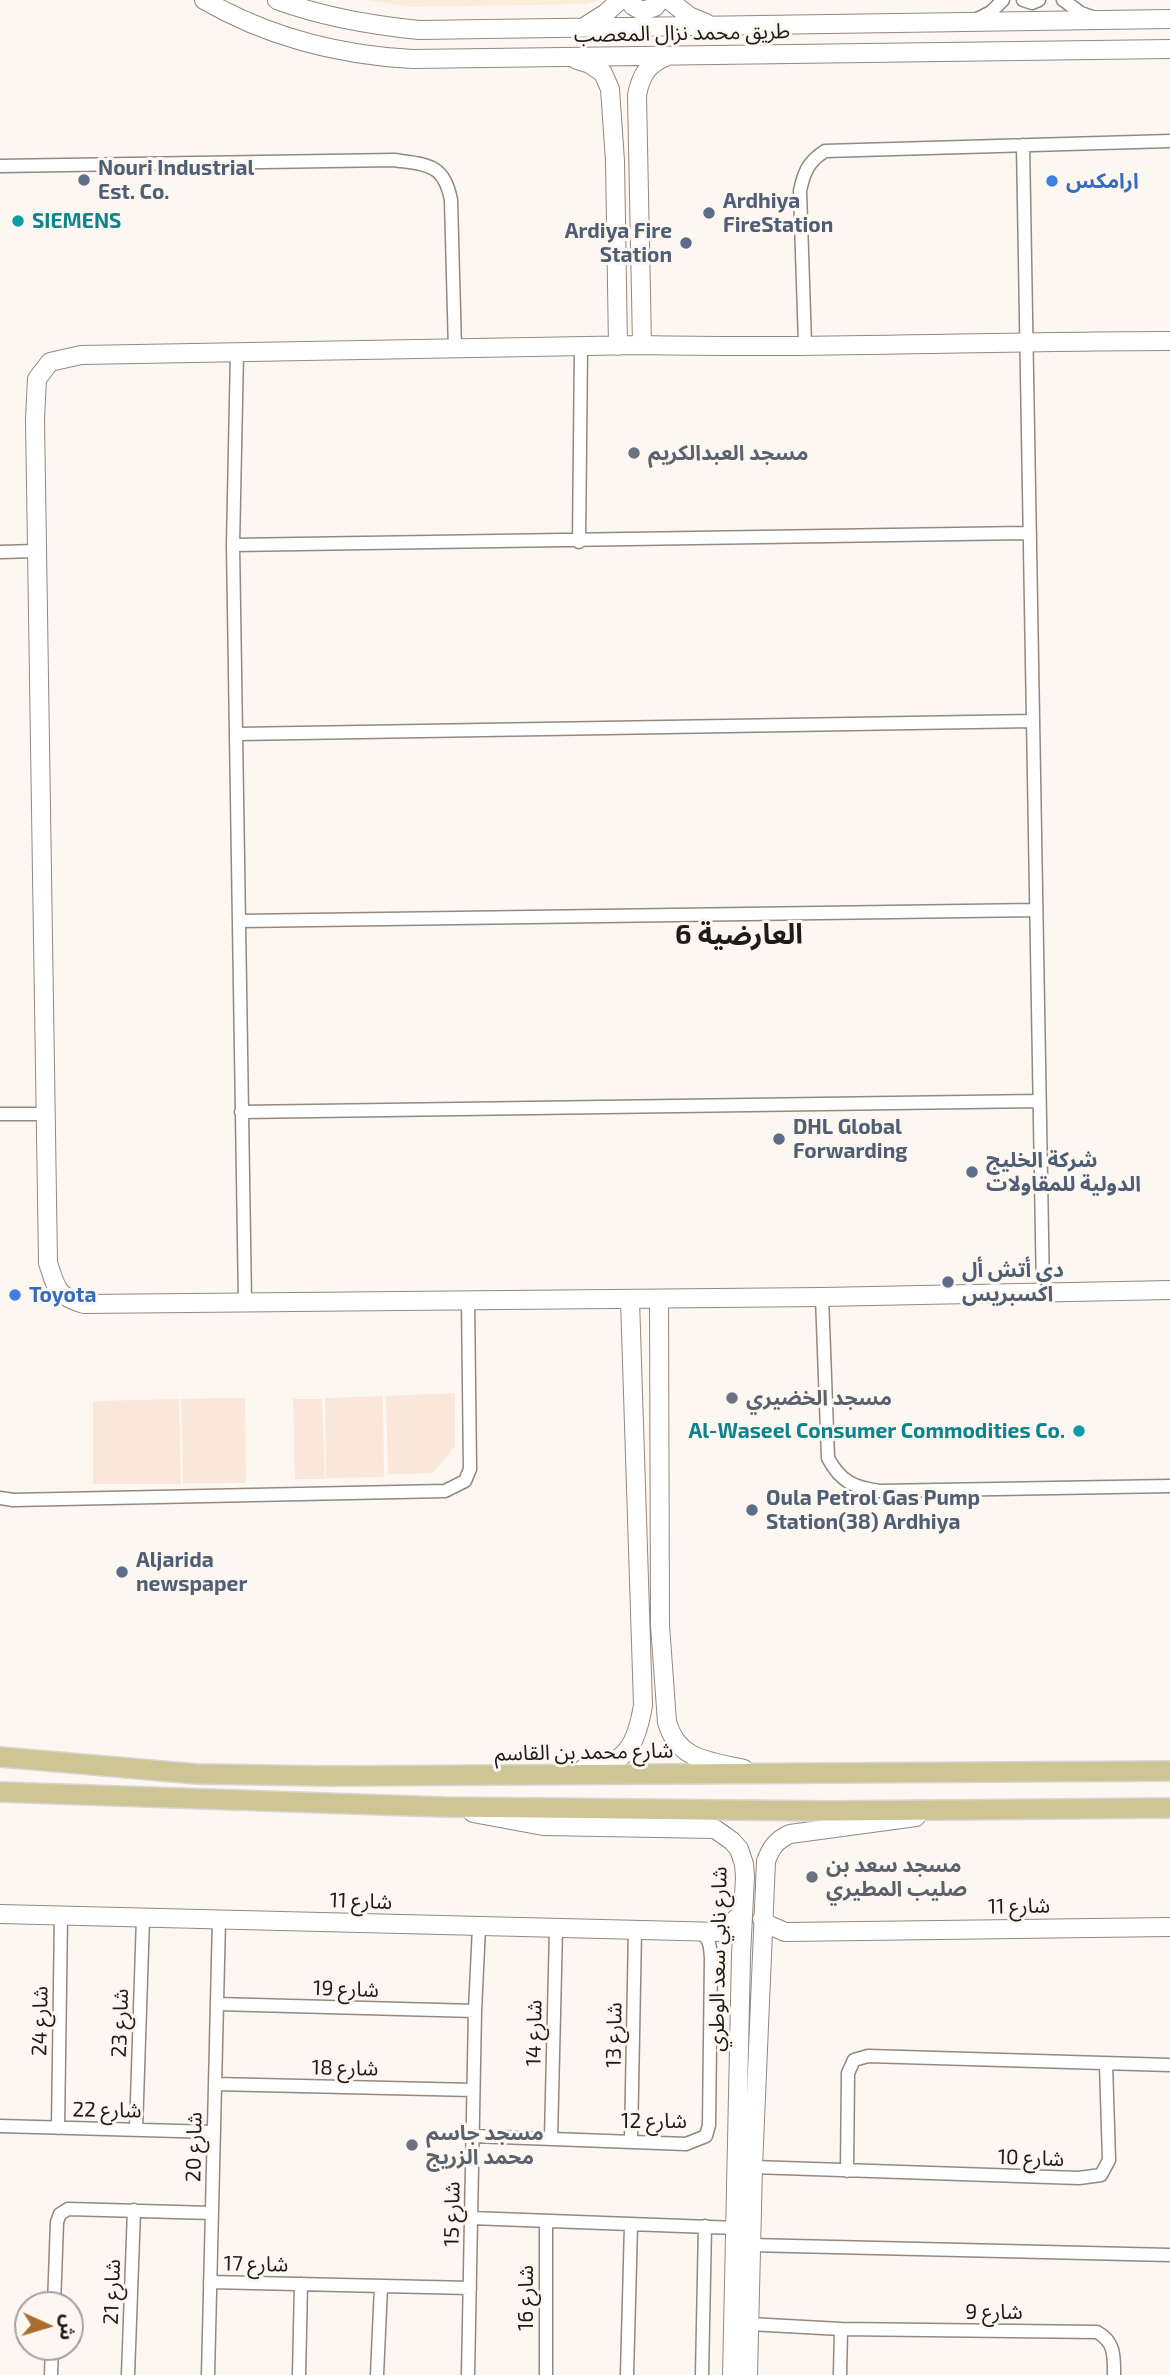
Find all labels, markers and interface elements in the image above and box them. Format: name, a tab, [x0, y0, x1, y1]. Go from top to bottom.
street label: طريق محمد نزال المعصب	[574, 19, 790, 47]
place label: Nouri Industrial Est. Co.	[98, 155, 254, 205]
place label: ارامكس	[1066, 168, 1139, 194]
marker: Nouri Industrial Est. Co.	[76, 172, 92, 188]
marker: ارامكس	[1044, 173, 1060, 189]
place label: Ardhiya FireStation	[723, 188, 833, 238]
marker: Ardhiya FireStation	[701, 205, 717, 221]
place label: SIEMENS	[32, 208, 121, 234]
marker: SIEMENS	[10, 213, 26, 229]
place label: Ardiya Fire Station	[565, 218, 672, 268]
marker: Ardiya Fire Station	[678, 235, 694, 251]
place label: مسجد العبدالكريم	[648, 440, 808, 466]
marker: مسجد العبدالكريم	[626, 445, 642, 461]
district label: العارضية 6	[675, 918, 803, 952]
place label: DHL Global Forwarding	[793, 1114, 907, 1164]
marker: DHL Global Forwarding	[771, 1131, 787, 1147]
place label: شركة الخليج الدولية للمقاولات	[986, 1147, 1141, 1197]
marker: شركة الخليج الدولية للمقاولات	[964, 1164, 980, 1180]
place label: دي أتش أل اكسبريس	[962, 1257, 1064, 1307]
marker: دي أتش أل اكسبريس	[940, 1274, 956, 1290]
place label: Toyota	[29, 1282, 96, 1308]
marker: Toyota	[7, 1287, 23, 1303]
place label: مسجد الخضيري	[746, 1385, 892, 1411]
marker: مسجد الخضيري	[724, 1390, 740, 1406]
place label: Al-Waseel Consumer Commodities Co.	[689, 1418, 1065, 1444]
marker: Al-Waseel Consumer Commodities Co.	[1071, 1423, 1087, 1439]
place label: Oula Petrol Gas Pump Station(38) Ardhiya	[766, 1485, 980, 1535]
marker: Oula Petrol Gas Pump Station(38) Ardhiya	[744, 1502, 760, 1518]
place label: Aljarida newspaper	[136, 1547, 247, 1597]
marker: Aljarida newspaper	[114, 1564, 130, 1580]
street label: شارع محمد بن القاسم	[494, 1738, 674, 1766]
place label: مسجد سعد بن صليب المطيري	[826, 1852, 967, 1902]
street label: شارع نابي سعد الوطري	[704, 1866, 732, 2052]
marker: مسجد سعد بن صليب المطيري	[804, 1869, 820, 1885]
street label: شارع 11	[329, 1887, 393, 1915]
street label: شارع 11	[988, 1893, 1050, 1919]
street label: شارع 19	[313, 1975, 379, 2003]
street label: شارع 24	[27, 1986, 53, 2056]
street label: شارع 23	[106, 1988, 134, 2058]
street label: شارع 14	[521, 1999, 547, 2067]
street label: شارع 13	[601, 2002, 627, 2068]
street label: شارع 18	[311, 2055, 379, 2081]
street label: شارع 22	[72, 2097, 142, 2123]
street label: شارع 12	[621, 2108, 687, 2134]
street label: شارع 20	[181, 2112, 207, 2182]
place label: مسجد جاسم محمد الزريج	[426, 2120, 544, 2170]
marker: مسجد جاسم محمد الزريج	[404, 2137, 420, 2153]
street label: شارع 10	[997, 2144, 1065, 2172]
street label: شارع 15	[439, 2181, 465, 2247]
street label: شارع 17	[223, 2251, 289, 2277]
street label: شارع 21	[98, 2259, 126, 2325]
street label: شارع 16	[513, 2265, 539, 2331]
north arrow	[14, 2291, 84, 2361]
street label: شارع 9	[965, 2299, 1023, 2325]
text: ش	[56, 2314, 81, 2341]

